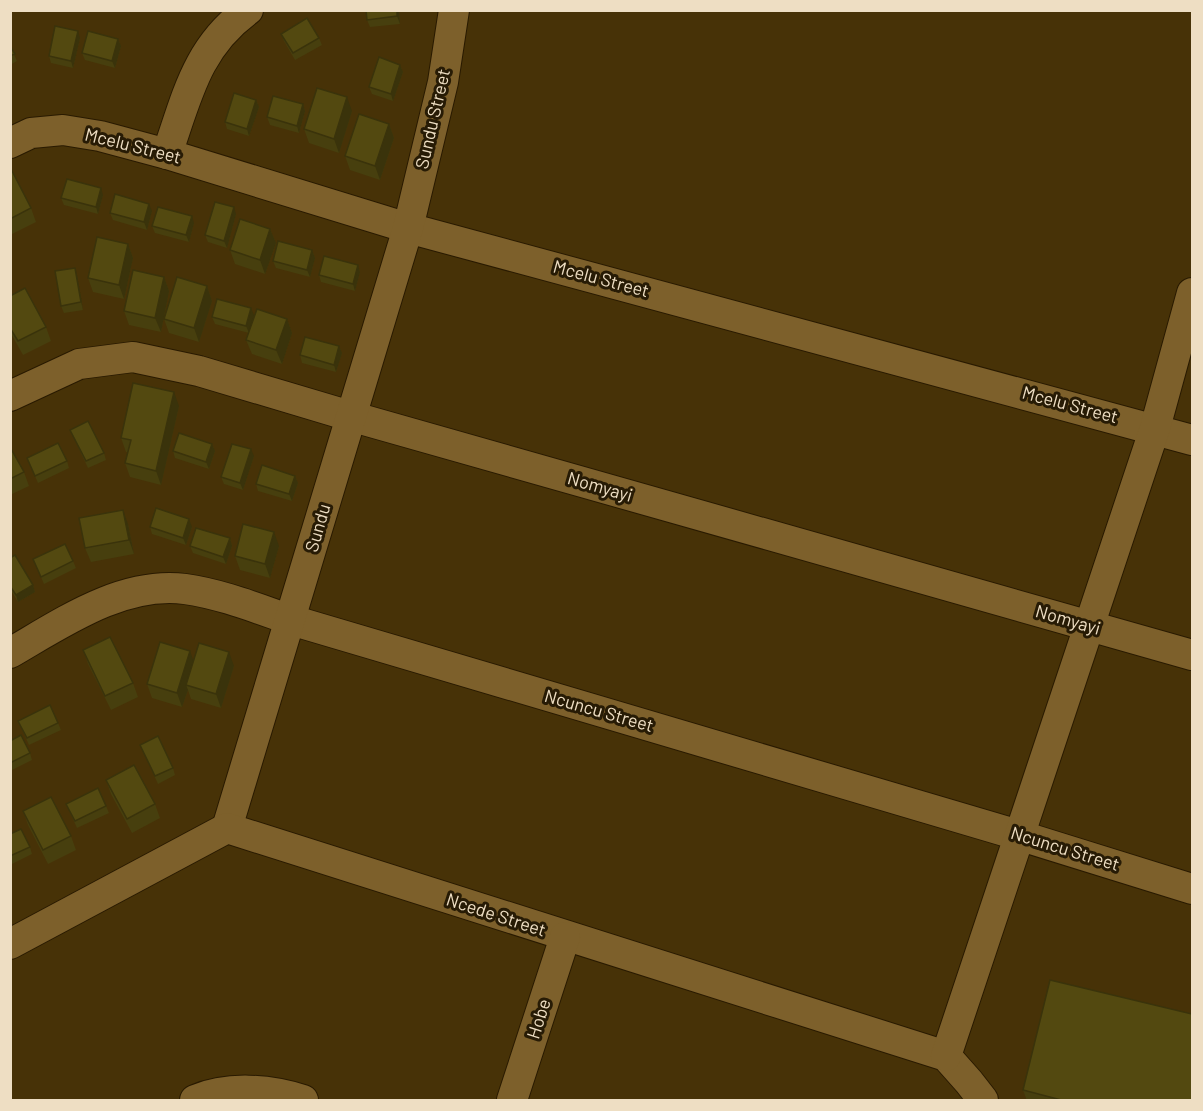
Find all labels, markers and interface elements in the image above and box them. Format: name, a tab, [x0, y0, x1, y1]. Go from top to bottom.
street label: Sundu Street	[410, 67, 454, 171]
street label: Mcelu Street	[83, 122, 184, 168]
street label: Mcelu Street	[551, 255, 652, 301]
street label: Mcelu Street	[1020, 381, 1121, 427]
street label: Nomyayi	[565, 466, 635, 506]
street label: Sundu	[300, 501, 334, 554]
street label: Nomyayi	[1033, 599, 1103, 639]
street label: Ncuncu Street	[542, 684, 656, 736]
street label: Ncuncu Street	[1008, 821, 1122, 875]
street label: Ncede Street	[444, 888, 549, 940]
street label: Hobe	[521, 996, 555, 1042]

